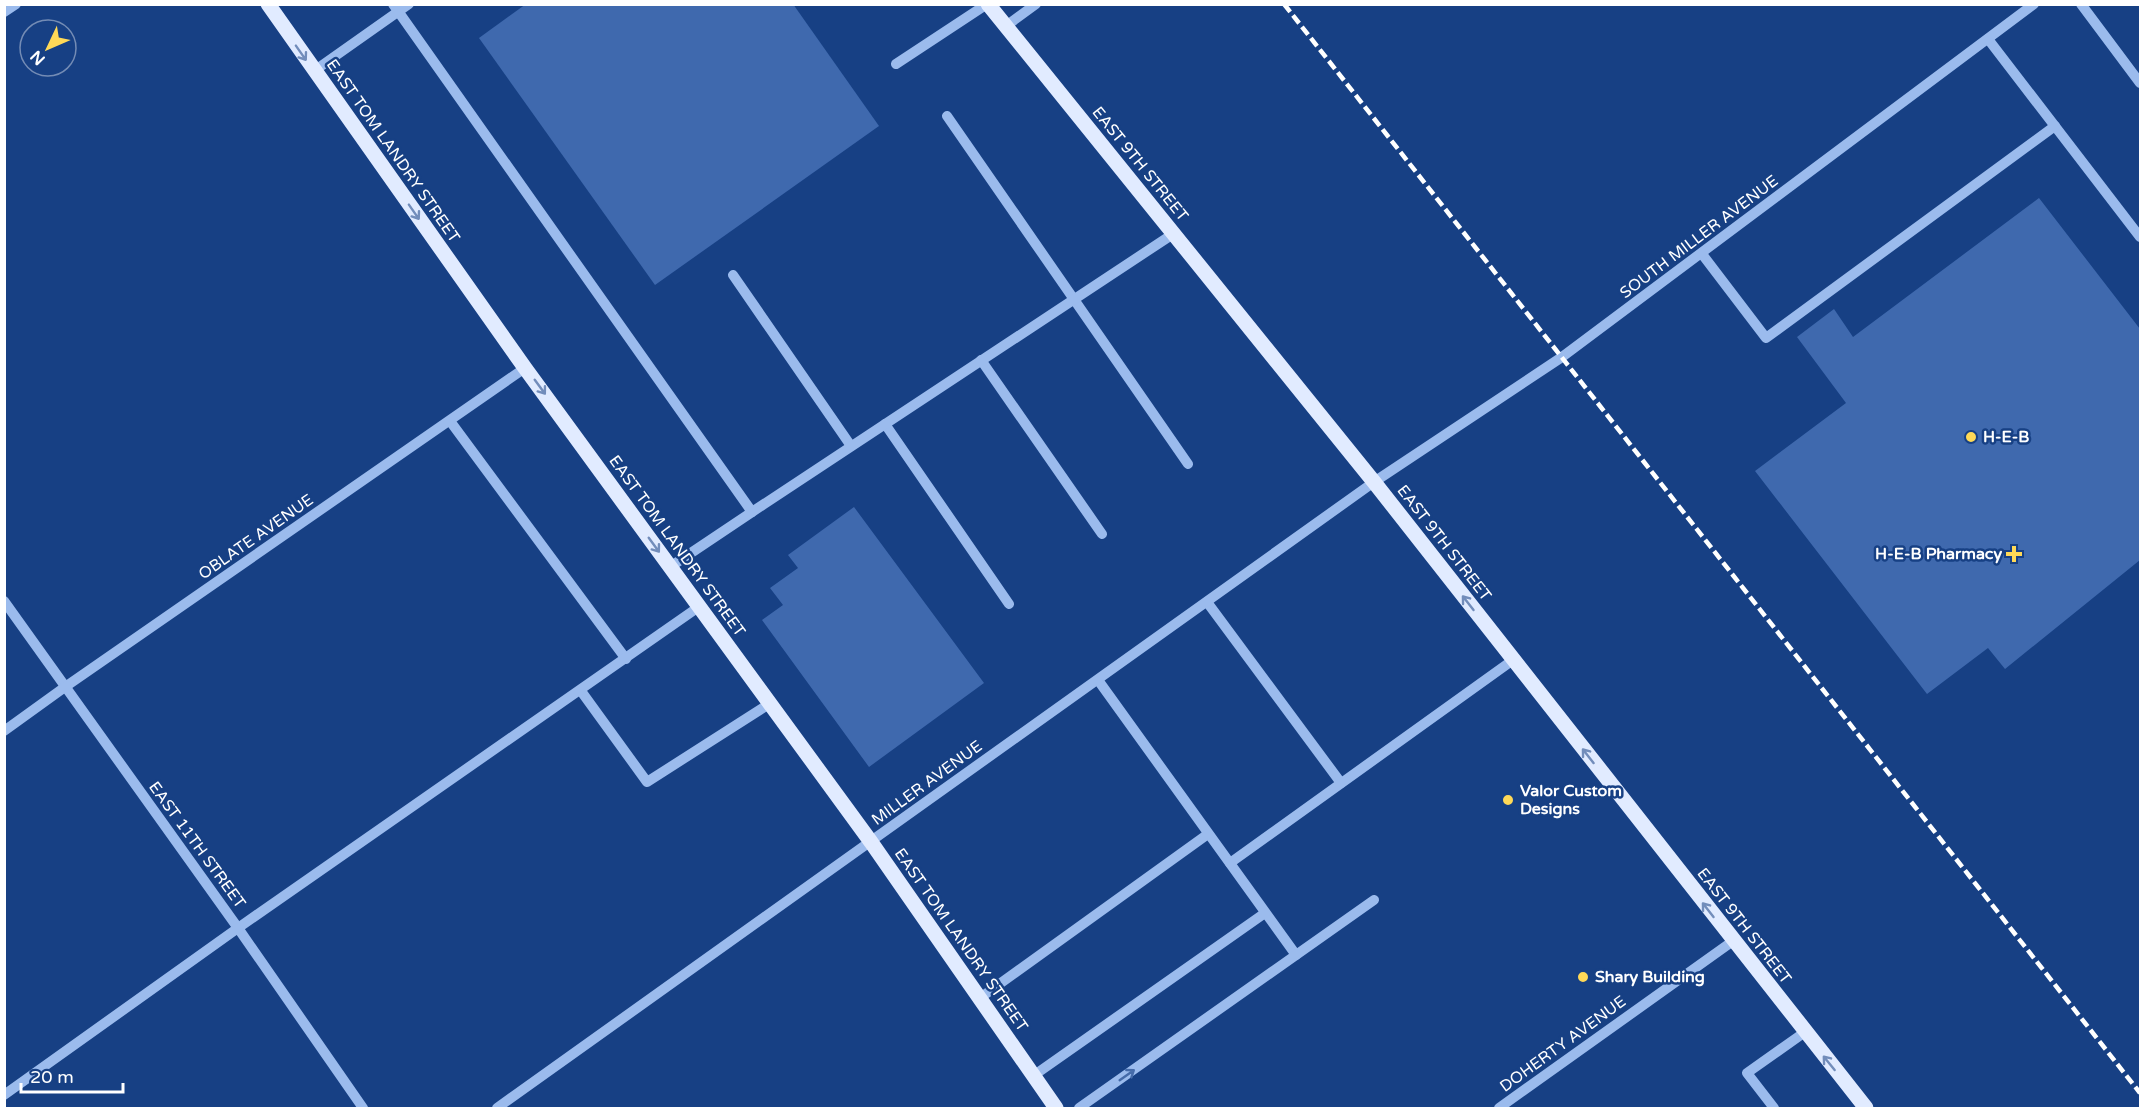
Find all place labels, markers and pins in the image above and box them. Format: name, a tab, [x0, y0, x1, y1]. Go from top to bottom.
place label: H-E-B	[1983, 427, 2029, 447]
marker: H-E-B	[1964, 430, 1978, 444]
place label: H-E-B Pharmacy	[1875, 544, 2002, 564]
marker: H-E-B Pharmacy	[2007, 547, 2021, 561]
place label: Valor Custom Designs	[1520, 781, 1622, 819]
marker: Valor Custom Designs	[1501, 793, 1515, 807]
place label: Shary Building	[1595, 967, 1705, 987]
marker: Shary Building	[1576, 970, 1590, 984]

